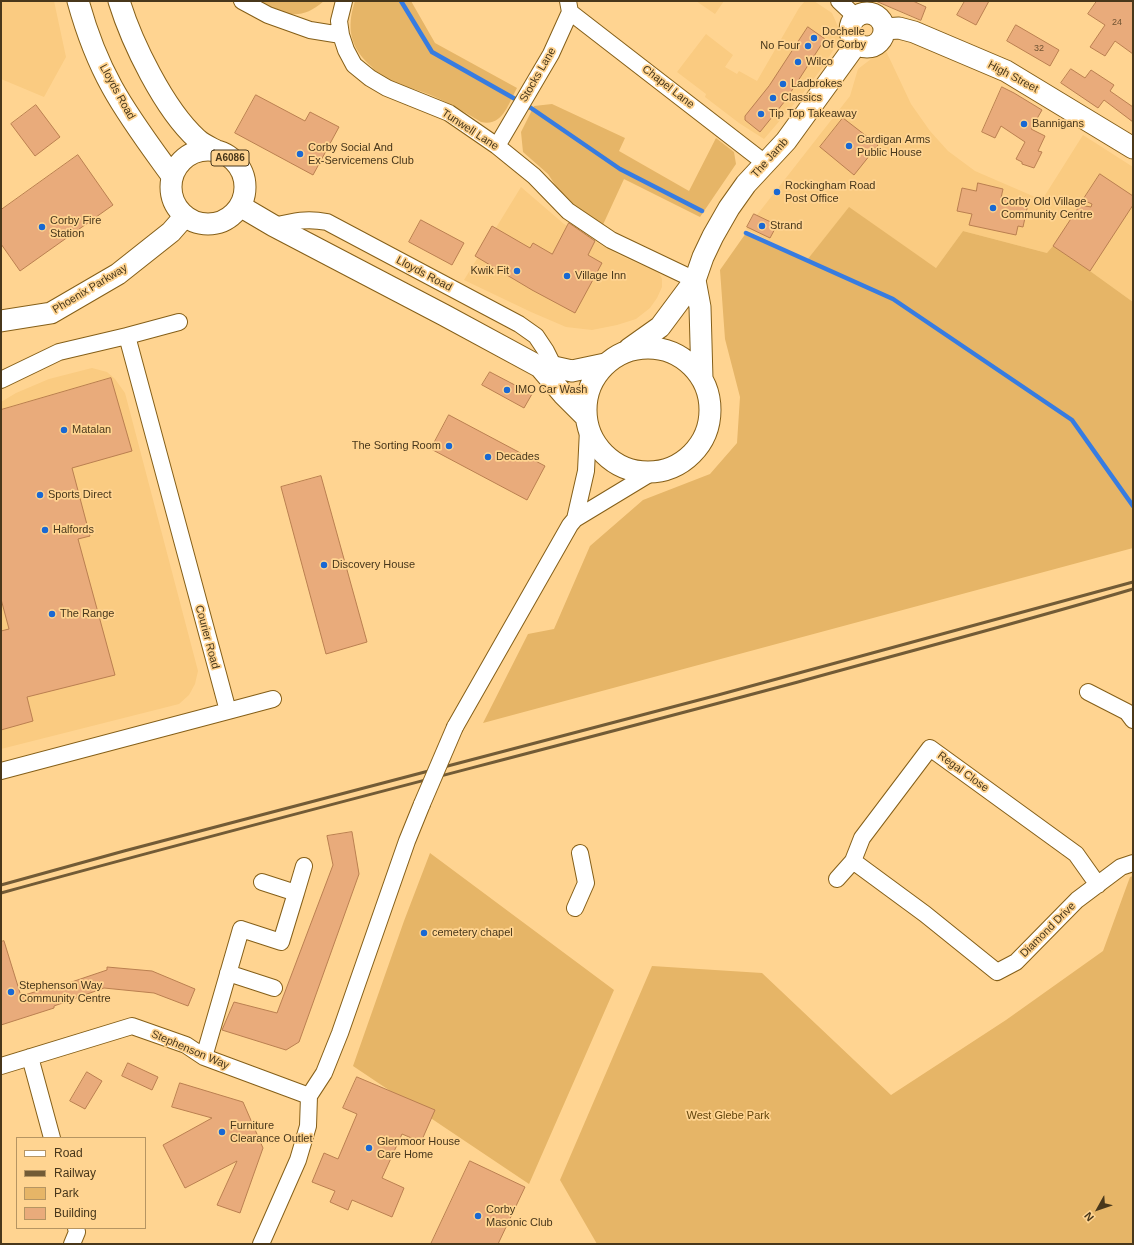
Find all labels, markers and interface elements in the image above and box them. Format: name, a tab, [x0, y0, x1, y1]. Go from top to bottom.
house number: 24	[1112, 18, 1122, 28]
place label: Dochelle Of Corby	[822, 25, 866, 51]
marker: Dochelle Of Corby	[809, 33, 819, 43]
place label: No Four	[760, 39, 800, 53]
marker: No Four	[803, 41, 813, 51]
house number: 32	[1034, 44, 1044, 54]
street label: Stocks Lane	[517, 45, 559, 105]
place label: Wilco	[806, 55, 833, 69]
marker: Wilco	[793, 57, 803, 67]
street label: High Street	[986, 58, 1040, 96]
street label: Lloyds Road	[96, 62, 138, 122]
street label: Chapel Lane	[639, 63, 697, 111]
place label: Ladbrokes	[791, 77, 842, 91]
marker: Ladbrokes	[778, 79, 788, 89]
place label: Classics	[781, 91, 822, 105]
marker: Classics	[768, 93, 778, 103]
street label: Tunwell Lane	[439, 107, 501, 153]
place label: Tip Top Takeaway	[769, 107, 857, 121]
marker: Tip Top Takeaway	[756, 109, 766, 119]
place label: Bannigans	[1032, 117, 1084, 131]
marker: Bannigans	[1019, 119, 1029, 129]
place label: Cardigan Arms Public House	[857, 133, 930, 159]
street label: The Jamb	[749, 135, 791, 181]
place label: Corby Social And Ex-Servicemens Club	[308, 141, 414, 167]
marker: Cardigan Arms Public House	[844, 141, 854, 151]
marker: Corby Social And Ex-Servicemens Club	[295, 149, 305, 159]
road number: A6086	[211, 150, 249, 166]
place label: Rockingham Road Post Office	[785, 179, 875, 205]
marker: Rockingham Road Post Office	[772, 187, 782, 197]
place label: Corby Old Village Community Centre	[1001, 195, 1093, 221]
marker: Corby Old Village Community Centre	[988, 203, 998, 213]
place label: Corby Fire Station	[50, 214, 101, 240]
place label: Strand	[770, 219, 802, 233]
marker: Strand	[757, 221, 767, 231]
marker: Corby Fire Station	[37, 222, 47, 232]
street label: Lloyds Road	[394, 254, 454, 294]
street label: Phoenix Parkway	[50, 261, 130, 317]
place label: Kwik Fit	[470, 264, 509, 278]
marker: Kwik Fit	[512, 266, 522, 276]
place label: Village Inn	[575, 269, 626, 283]
marker: Village Inn	[562, 271, 572, 281]
place label: IMO Car Wash	[515, 383, 587, 397]
marker: IMO Car Wash	[502, 385, 512, 395]
place label: Matalan	[72, 423, 111, 437]
marker: Matalan	[59, 425, 69, 435]
place label: The Sorting Room	[352, 439, 441, 453]
marker: The Sorting Room	[444, 441, 454, 451]
place label: Decades	[496, 450, 539, 464]
marker: Decades	[483, 452, 493, 462]
place label: Sports Direct	[48, 488, 112, 502]
marker: Sports Direct	[35, 490, 45, 500]
place label: Halfords	[53, 523, 94, 537]
marker: Halfords	[40, 525, 50, 535]
place label: Discovery House	[332, 558, 415, 572]
marker: Discovery House	[319, 560, 329, 570]
street label: Courier Road	[192, 604, 222, 670]
place label: The Range	[60, 607, 114, 621]
marker: The Range	[47, 609, 57, 619]
street label: Regal Close	[935, 749, 991, 795]
street label: Diamond Drive	[1018, 900, 1078, 960]
place label: cemetery chapel	[432, 926, 513, 940]
marker: cemetery chapel	[419, 928, 429, 938]
place label: Stephenson Way Community Centre	[19, 979, 111, 1005]
marker: Stephenson Way Community Centre	[6, 987, 16, 997]
street label: Stephenson Way	[149, 1028, 231, 1072]
park label: West Glebe Park	[687, 1109, 769, 1123]
place label: Furniture Clearance Outlet	[230, 1119, 313, 1145]
marker: Furniture Clearance Outlet	[217, 1127, 227, 1137]
place label: Glenmoor House Care Home	[377, 1135, 460, 1161]
legend	[16, 1137, 146, 1229]
marker: Glenmoor House Care Home	[364, 1143, 374, 1153]
text: Road	[54, 1146, 83, 1160]
text: Railway	[54, 1166, 96, 1180]
text: Park	[54, 1186, 79, 1200]
north arrow	[1078, 1189, 1118, 1229]
place label: Corby Masonic Club	[486, 1203, 553, 1229]
text: Building	[54, 1206, 97, 1220]
text: N	[1082, 1210, 1096, 1224]
marker: Corby Masonic Club	[473, 1211, 483, 1221]

